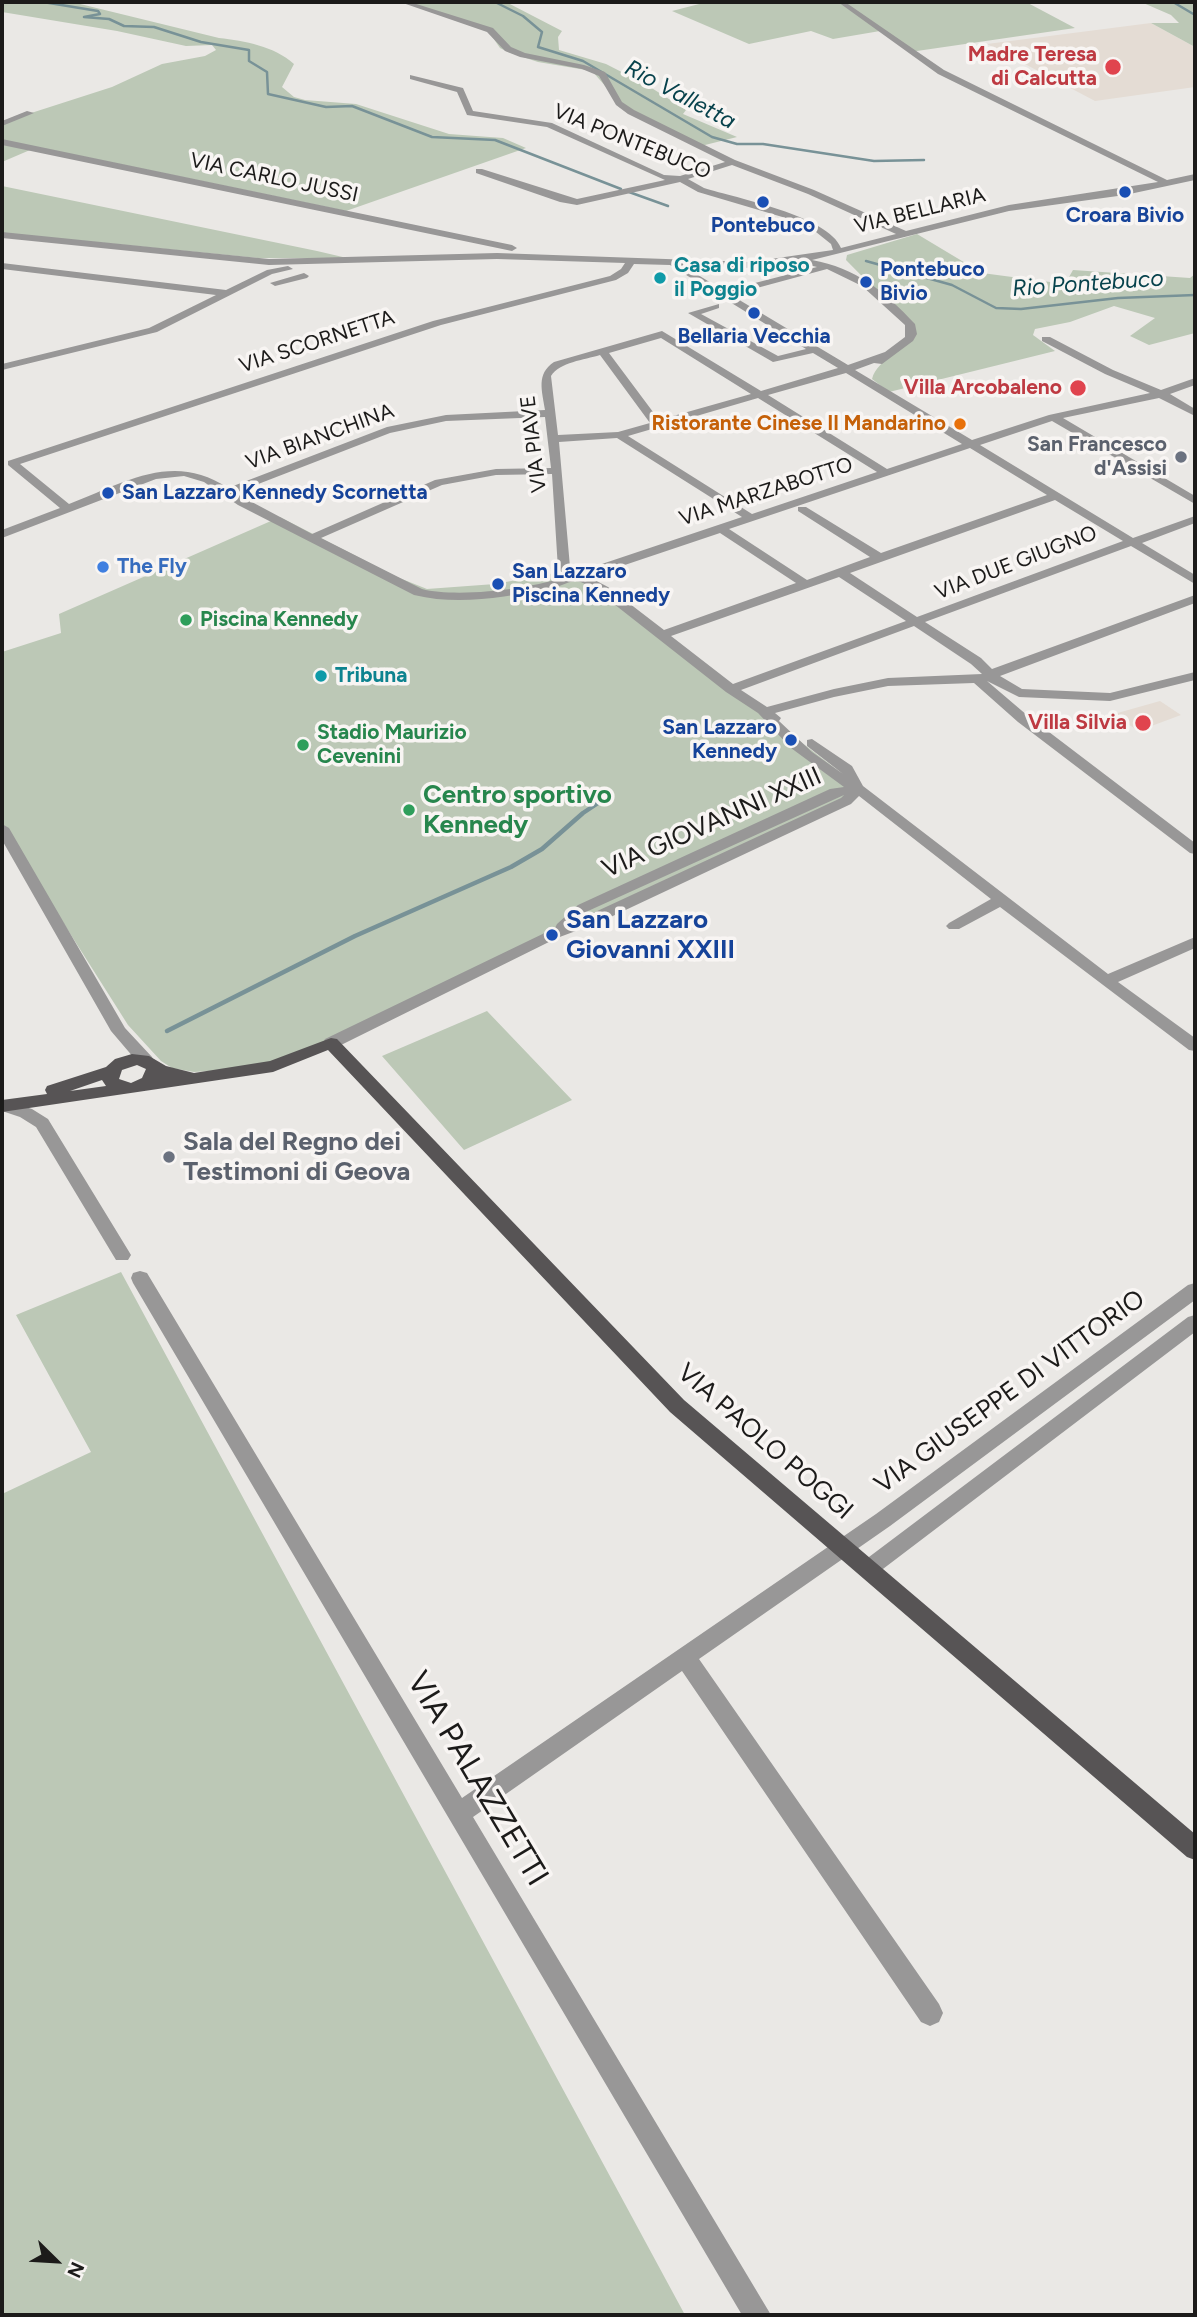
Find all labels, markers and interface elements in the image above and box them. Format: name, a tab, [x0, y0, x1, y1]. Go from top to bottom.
place label: Madre Teresa di Calcutta	[968, 42, 1097, 92]
water label: Rio Valletta	[620, 54, 740, 136]
marker: Madre Teresa di Calcutta	[1103, 57, 1123, 77]
street label: VIA PONTEBUCO	[550, 99, 714, 185]
street label: VIA CARLO JUSSI	[188, 148, 360, 208]
street label: VIA BELLARIA	[852, 183, 988, 239]
marker: Croara Bivio	[1117, 184, 1133, 200]
marker: Pontebuco	[755, 194, 771, 210]
place label: Croara Bivio	[1066, 203, 1184, 229]
place label: Pontebuco	[711, 213, 815, 239]
place label: Casa di riposo il Poggio	[674, 253, 810, 303]
place label: Pontebuco Bivio	[880, 257, 985, 307]
water label: Rio Pontebuco	[1011, 265, 1165, 303]
marker: Casa di riposo il Poggio	[652, 270, 668, 286]
marker: Pontebuco Bivio	[858, 274, 874, 290]
street label: VIA SCORNETTA	[236, 305, 398, 379]
marker: Bellaria Vecchia	[746, 305, 762, 321]
place label: Bellaria Vecchia	[677, 324, 831, 350]
place label: Villa Arcobaleno	[904, 375, 1062, 401]
marker: Villa Arcobaleno	[1068, 378, 1088, 398]
street label: VIA PIAVE	[516, 394, 552, 494]
street label: VIA BIANCHINA	[243, 399, 397, 475]
place label: Ristorante Cinese Il Mandarino	[651, 411, 946, 437]
marker: Ristorante Cinese Il Mandarino	[952, 416, 968, 432]
place label: San Francesco d'Assisi	[1027, 432, 1167, 482]
marker: San Francesco d'Assisi	[1173, 449, 1189, 465]
street label: VIA MARZABOTTO	[676, 452, 856, 532]
place label: San Lazzaro Kennedy Scornetta	[122, 480, 428, 506]
marker: San Lazzaro Kennedy Scornetta	[100, 485, 116, 501]
street label: VIA DUE GIUGNO	[932, 521, 1100, 605]
place label: The Fly	[117, 554, 187, 580]
marker: The Fly	[95, 559, 111, 575]
place label: San Lazzaro Piscina Kennedy	[512, 559, 670, 609]
marker: San Lazzaro Piscina Kennedy	[490, 576, 506, 592]
place label: Piscina Kennedy	[200, 607, 358, 633]
marker: Piscina Kennedy	[178, 612, 194, 628]
place label: Tribuna	[335, 663, 407, 689]
marker: Tribuna	[313, 668, 329, 684]
place label: Villa Silvia	[1028, 710, 1127, 736]
marker: Villa Silvia	[1133, 713, 1153, 733]
place label: San Lazzaro Kennedy	[662, 715, 777, 765]
place label: Stadio Maurizio Cevenini	[317, 720, 467, 770]
marker: San Lazzaro Kennedy	[783, 732, 799, 748]
marker: Stadio Maurizio Cevenini	[295, 737, 311, 753]
street label: VIA GIOVANNI XXIII	[598, 761, 826, 885]
place label: Centro sportivo Kennedy	[423, 779, 612, 840]
marker: Centro sportivo Kennedy	[401, 802, 417, 818]
place label: San Lazzaro Giovanni XXIII	[566, 904, 735, 965]
marker: San Lazzaro Giovanni XXIII	[544, 927, 560, 943]
place label: Sala del Regno dei Testimoni di Geova	[183, 1126, 410, 1188]
marker: Sala del Regno dei Testimoni di Geova	[161, 1149, 177, 1165]
street label: VIA GIUSEPPE DI VITTORIO	[869, 1284, 1151, 1500]
street label: VIA PAOLO POGGI	[671, 1357, 859, 1527]
street label: VIA PALAZZETTI	[398, 1665, 556, 1893]
north arrow	[21, 2226, 91, 2296]
text: N	[62, 2258, 89, 2281]

